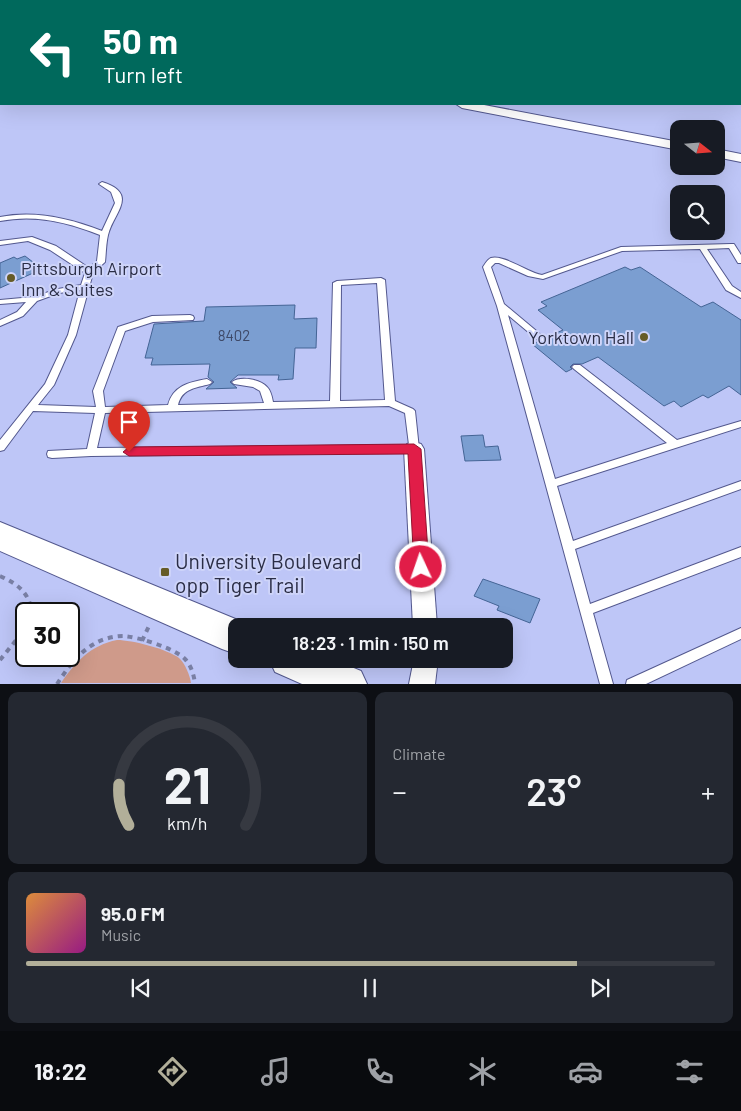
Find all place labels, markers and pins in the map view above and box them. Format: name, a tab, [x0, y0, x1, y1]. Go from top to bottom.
place label: Pittsburgh Airport Inn & Suites	[21, 257, 162, 300]
marker: Pittsburgh Airport Inn & Suites	[5, 272, 17, 284]
place label: Yorktown Hall	[528, 326, 634, 348]
marker: Yorktown Hall	[638, 331, 650, 343]
pin	[108, 401, 150, 452]
place label: University Boulevard opp Tiger Trail	[175, 548, 362, 597]
marker: University Boulevard opp Tiger Trail	[159, 566, 171, 578]

